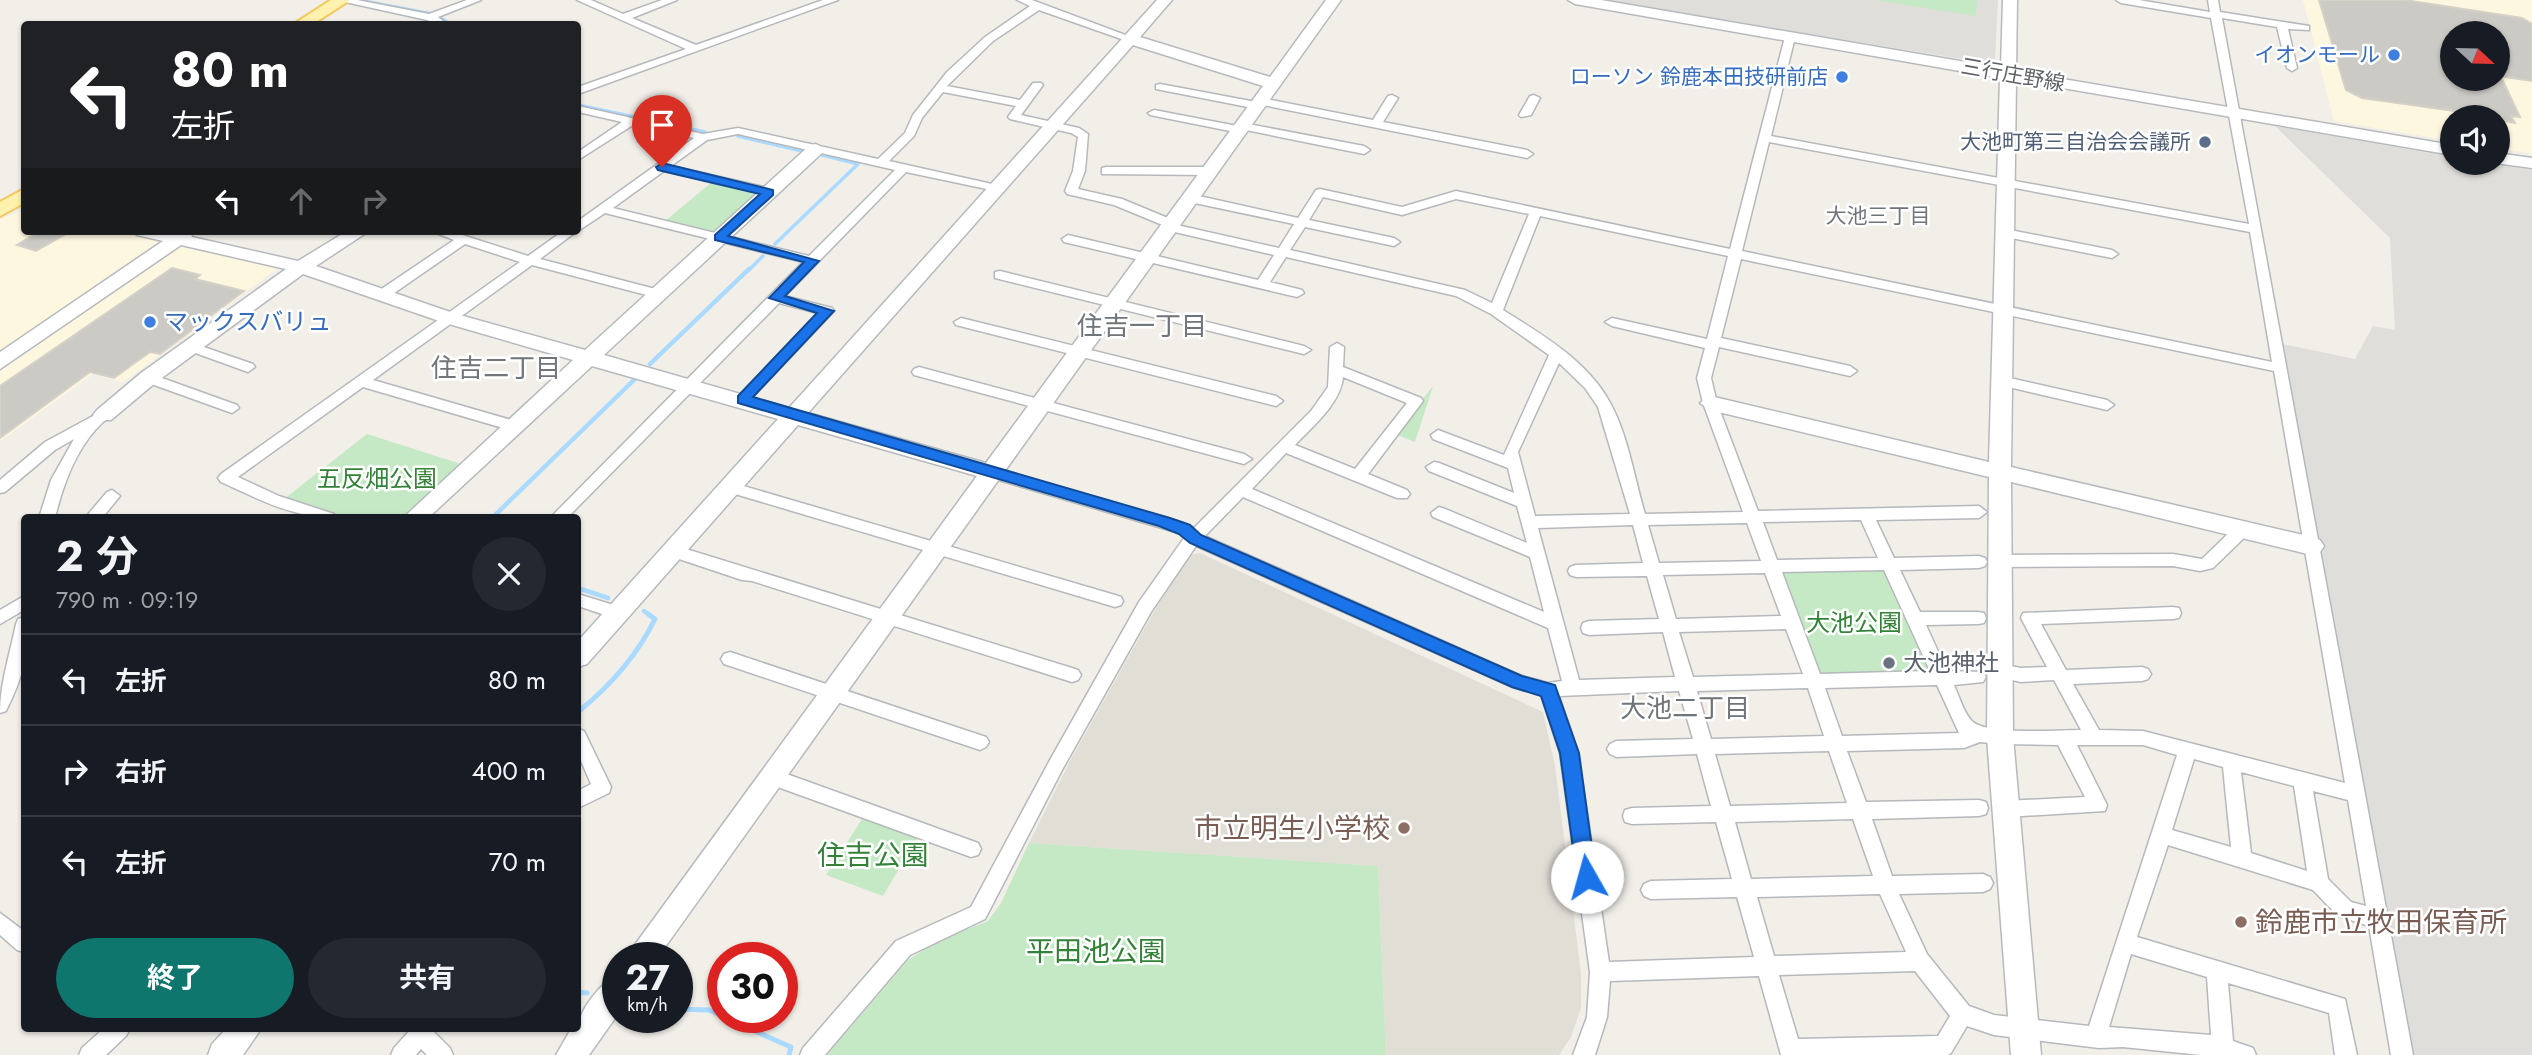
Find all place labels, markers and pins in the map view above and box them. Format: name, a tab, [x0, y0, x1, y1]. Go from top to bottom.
place label: イオンモール	[2254, 40, 2380, 70]
marker: イオンモール	[2386, 47, 2402, 63]
place label: ローソン 鈴鹿本田技研前店	[1570, 62, 1828, 92]
marker: ローソン 鈴鹿本田技研前店	[1834, 69, 1850, 85]
pin	[632, 95, 692, 167]
place label: 大池町第三自治会会議所	[1960, 127, 2191, 157]
marker: 大池町第三自治会会議所	[2197, 134, 2213, 150]
place label: マックスバリュ	[164, 304, 331, 339]
marker: マックスバリュ	[142, 314, 158, 330]
place label: 大池神社	[1903, 645, 1999, 680]
marker: 大池神社	[1881, 655, 1897, 671]
place label: 市立明生小学校	[1194, 808, 1390, 849]
marker: 市立明生小学校	[1396, 820, 1412, 836]
place label: 鈴鹿市立牧田保育所	[2255, 902, 2507, 943]
marker: 鈴鹿市立牧田保育所	[2233, 914, 2249, 930]

